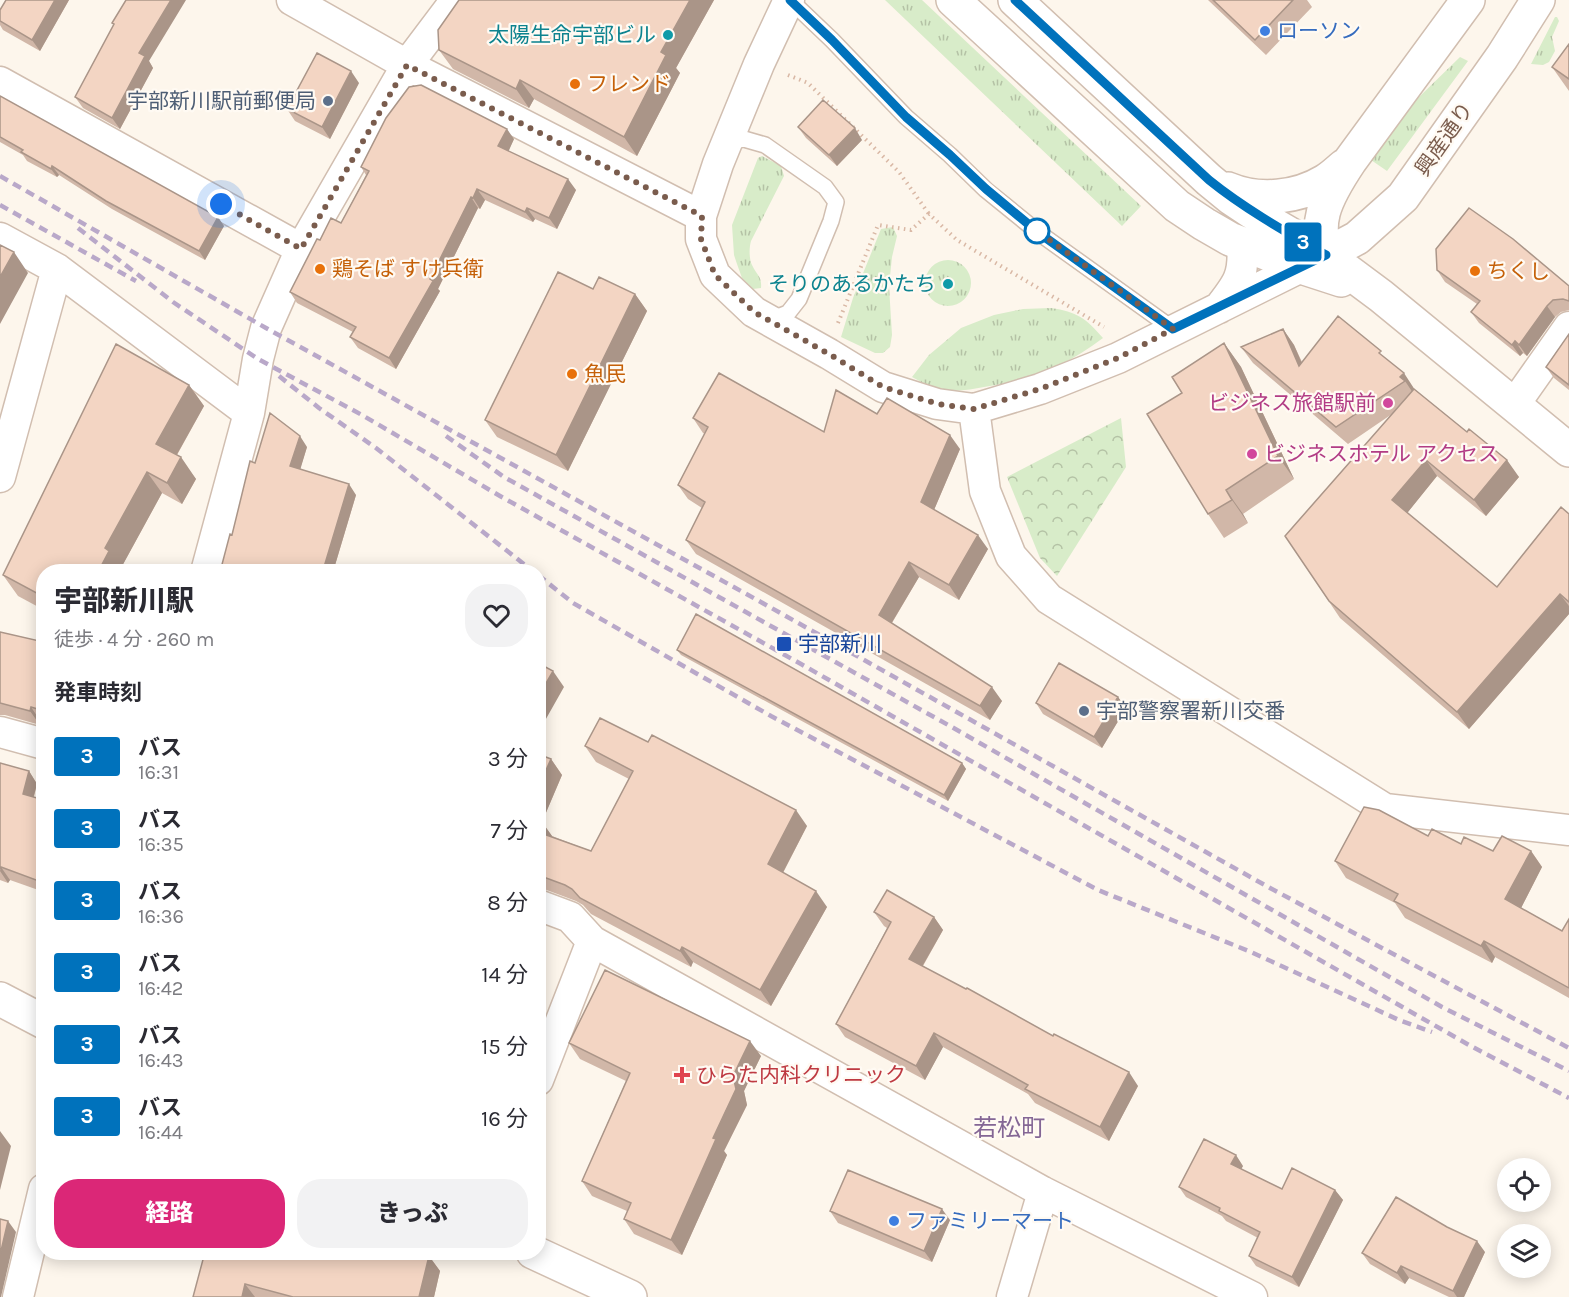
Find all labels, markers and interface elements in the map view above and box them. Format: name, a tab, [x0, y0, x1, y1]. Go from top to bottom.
place label: ローソン	[1277, 19, 1361, 43]
place label: 太陽生命宇部ビル	[488, 23, 656, 47]
marker: ローソン	[1258, 24, 1272, 38]
marker: 太陽生命宇部ビル	[661, 28, 675, 42]
place label: フレンド	[587, 72, 671, 96]
marker: フレンド	[568, 77, 582, 91]
place label: 宇部新川駅前郵便局	[127, 89, 316, 113]
marker: 宇部新川駅前郵便局	[321, 94, 335, 108]
street label: 興産通り	[1410, 98, 1478, 180]
your location	[206, 189, 236, 219]
unlabelled marker	[1024, 218, 1050, 244]
line badge: 3	[1284, 222, 1322, 262]
text: 3	[1296, 230, 1310, 254]
place label: 鶏そば すけ兵衛	[332, 257, 484, 281]
place label: ちくし	[1487, 259, 1550, 283]
marker: 鶏そば すけ兵衛	[313, 262, 327, 276]
marker: ちくし	[1468, 264, 1482, 278]
place label: そりのあるかたち	[768, 272, 936, 296]
marker: そりのあるかたち	[941, 277, 955, 291]
place label: 魚民	[584, 362, 626, 386]
marker: 魚民	[565, 367, 579, 381]
place label: ビジネス旅館駅前	[1208, 391, 1376, 415]
marker: ビジネス旅館駅前	[1381, 396, 1395, 410]
place label: ビジネスホテル アクセス	[1264, 442, 1499, 466]
marker: ビジネスホテル アクセス	[1245, 447, 1259, 461]
text: 宇部新川駅	[54, 584, 194, 617]
button: heart	[465, 584, 528, 647]
text: 徒歩 · 4 分 · 260 m	[54, 628, 214, 651]
place label: 宇部新川	[798, 632, 882, 656]
marker: 宇部新川	[775, 635, 793, 653]
text: 発車時刻	[54, 680, 142, 706]
place label: 宇部警察署新川交番	[1096, 699, 1285, 723]
marker: 宇部警察署新川交番	[1077, 704, 1091, 718]
text: バス	[138, 735, 182, 761]
text: 3	[80, 744, 94, 768]
text: 3 分	[488, 746, 528, 772]
text: 16:31	[138, 761, 179, 784]
text: バス	[138, 807, 182, 833]
text: 3	[80, 816, 94, 840]
text: 7 分	[490, 818, 528, 844]
text: 16:35	[138, 833, 184, 856]
text: バス	[138, 879, 182, 905]
text: 3	[80, 888, 94, 912]
text: 8 分	[487, 890, 528, 916]
text: 16:36	[138, 905, 184, 928]
text: バス	[138, 951, 182, 977]
text: 3	[80, 960, 94, 984]
text: 14 分	[481, 962, 528, 988]
text: 16:42	[138, 977, 183, 1000]
text: バス	[138, 1023, 182, 1049]
text: 3	[80, 1032, 94, 1056]
text: 15 分	[481, 1034, 528, 1060]
text: 16:43	[138, 1049, 184, 1072]
place label: ひらた内科クリニック	[696, 1063, 906, 1087]
marker: ひらた内科クリニック	[673, 1066, 691, 1084]
text: バス	[138, 1095, 182, 1121]
text: 3	[80, 1104, 94, 1128]
text: 16 分	[481, 1106, 528, 1132]
district label: 若松町	[973, 1114, 1045, 1142]
text: 16:44	[138, 1121, 183, 1144]
map controls	[1497, 1158, 1551, 1278]
button: locate	[1497, 1158, 1551, 1212]
button: 経路	[54, 1179, 285, 1248]
button: きっぷ	[297, 1179, 528, 1248]
place label: ファミリーマート	[906, 1209, 1074, 1233]
marker: ファミリーマート	[887, 1214, 901, 1228]
button: layers	[1497, 1224, 1551, 1278]

